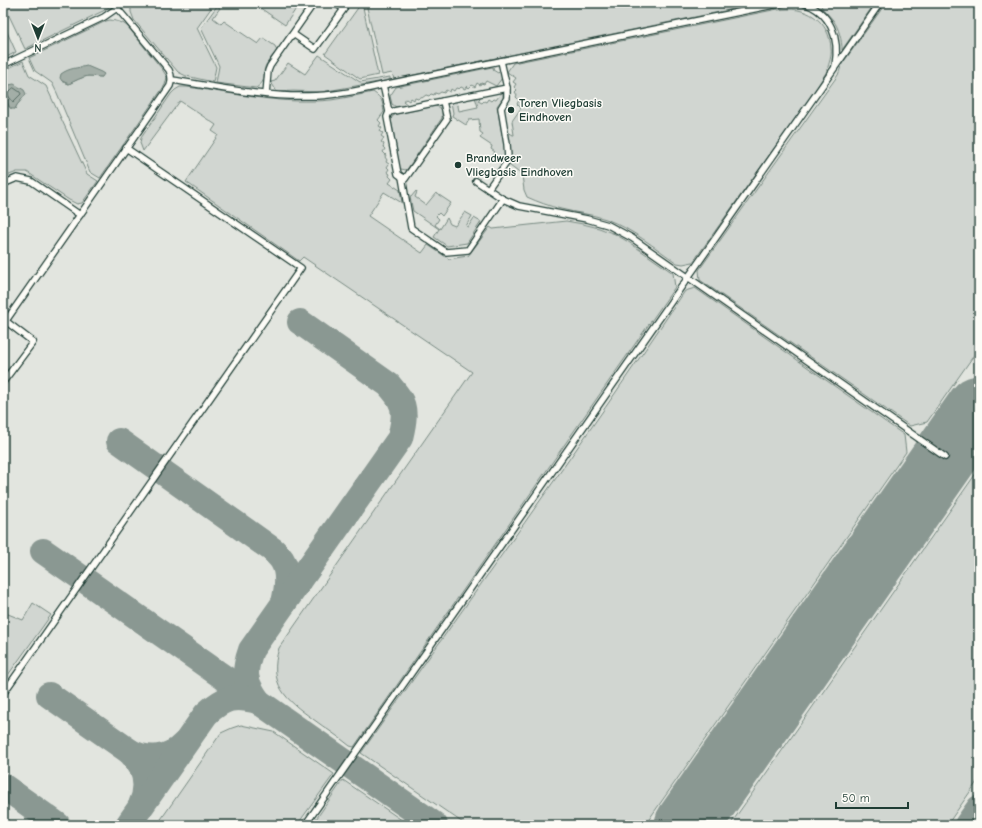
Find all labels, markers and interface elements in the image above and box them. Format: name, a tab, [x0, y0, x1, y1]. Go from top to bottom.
north arrow	[18, 18, 58, 58]
text: N	[34, 41, 42, 54]
place label: Toren Vliegbasis Eindhoven	[519, 96, 602, 124]
marker: Toren Vliegbasis Eindhoven	[506, 105, 516, 115]
place label: Brandweer Vliegbasis Eindhoven	[466, 151, 573, 179]
marker: Brandweer Vliegbasis Eindhoven	[453, 160, 463, 170]
scale bar	[836, 784, 908, 810]
text: 50 m	[842, 791, 870, 805]

